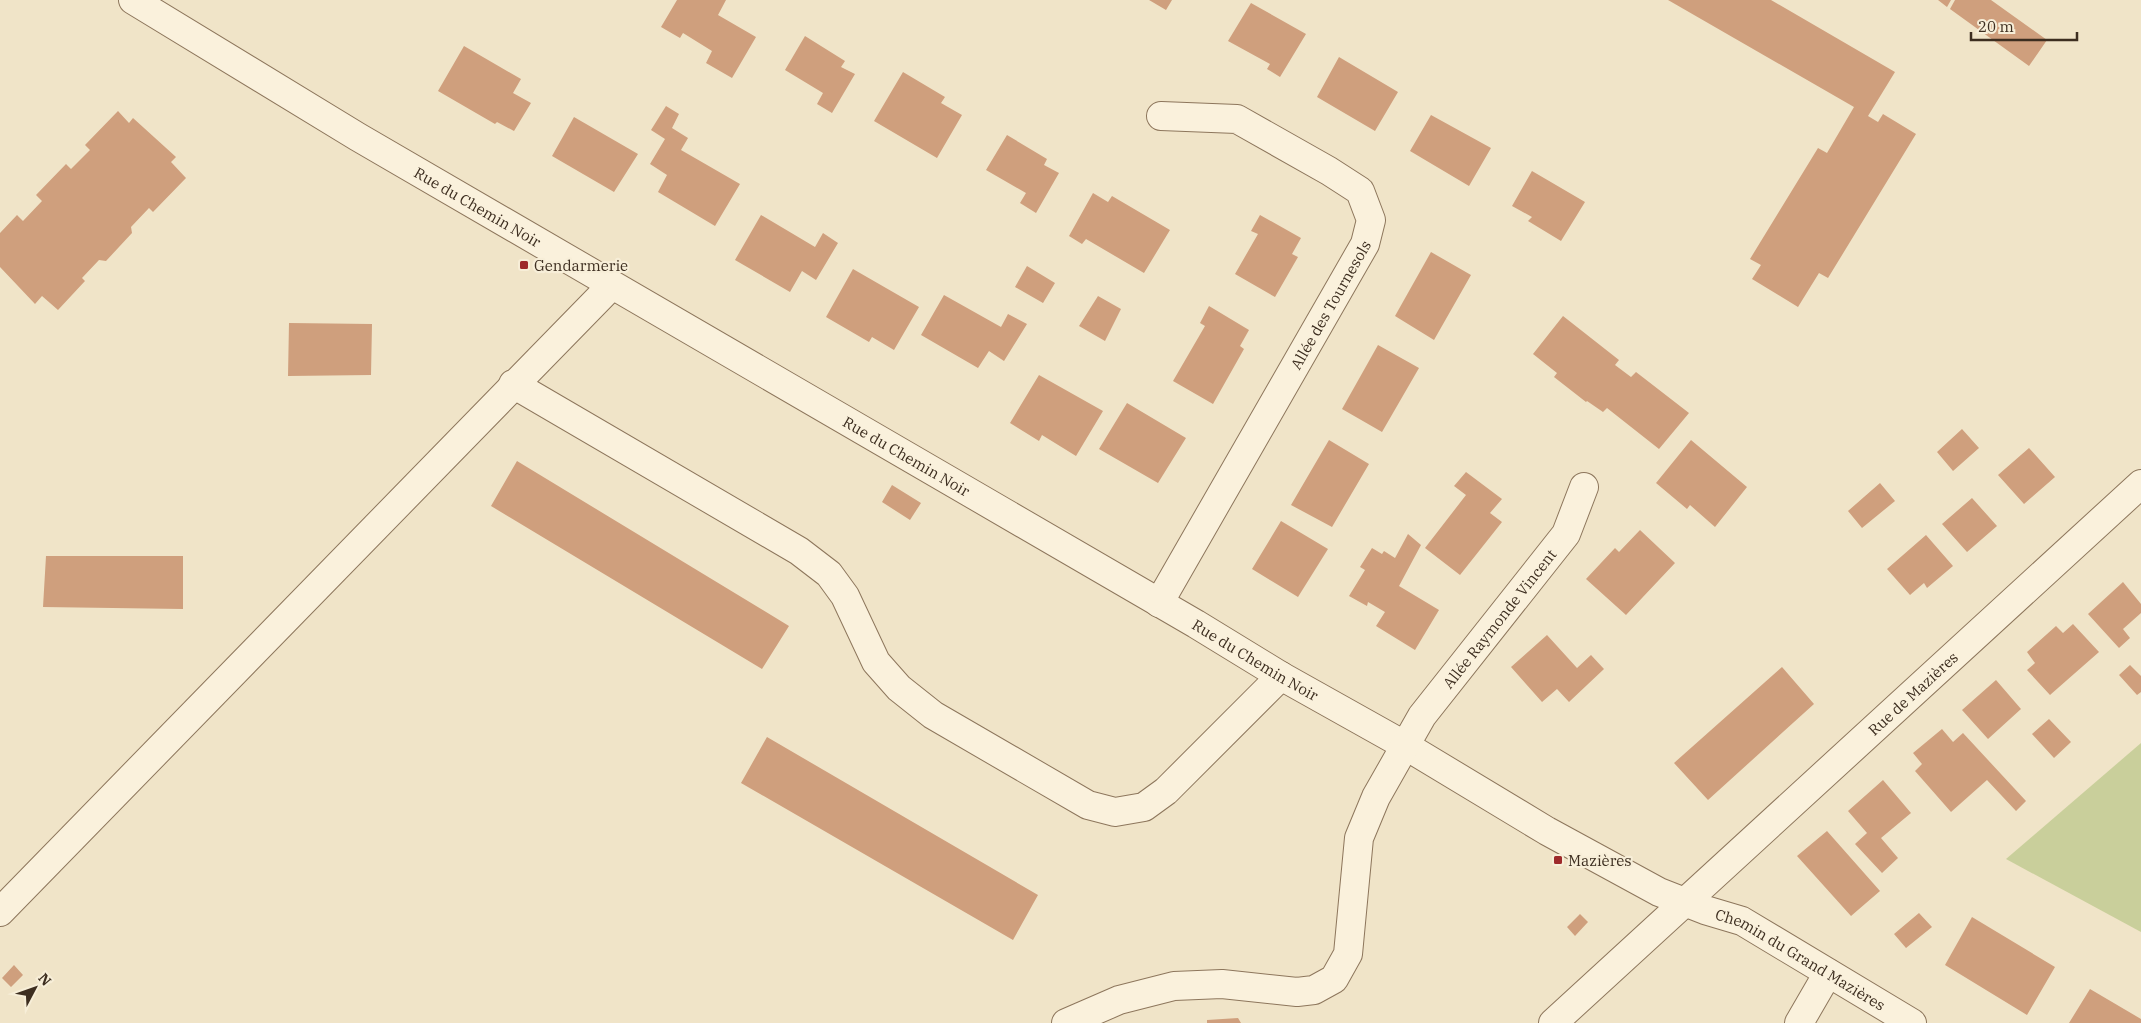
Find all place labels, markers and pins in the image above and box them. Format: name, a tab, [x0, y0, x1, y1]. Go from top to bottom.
place label: Gendarmerie	[534, 256, 628, 275]
marker: Gendarmerie	[518, 259, 530, 271]
place label: Mazières	[1568, 851, 1632, 870]
marker: Mazières	[1552, 854, 1564, 866]

